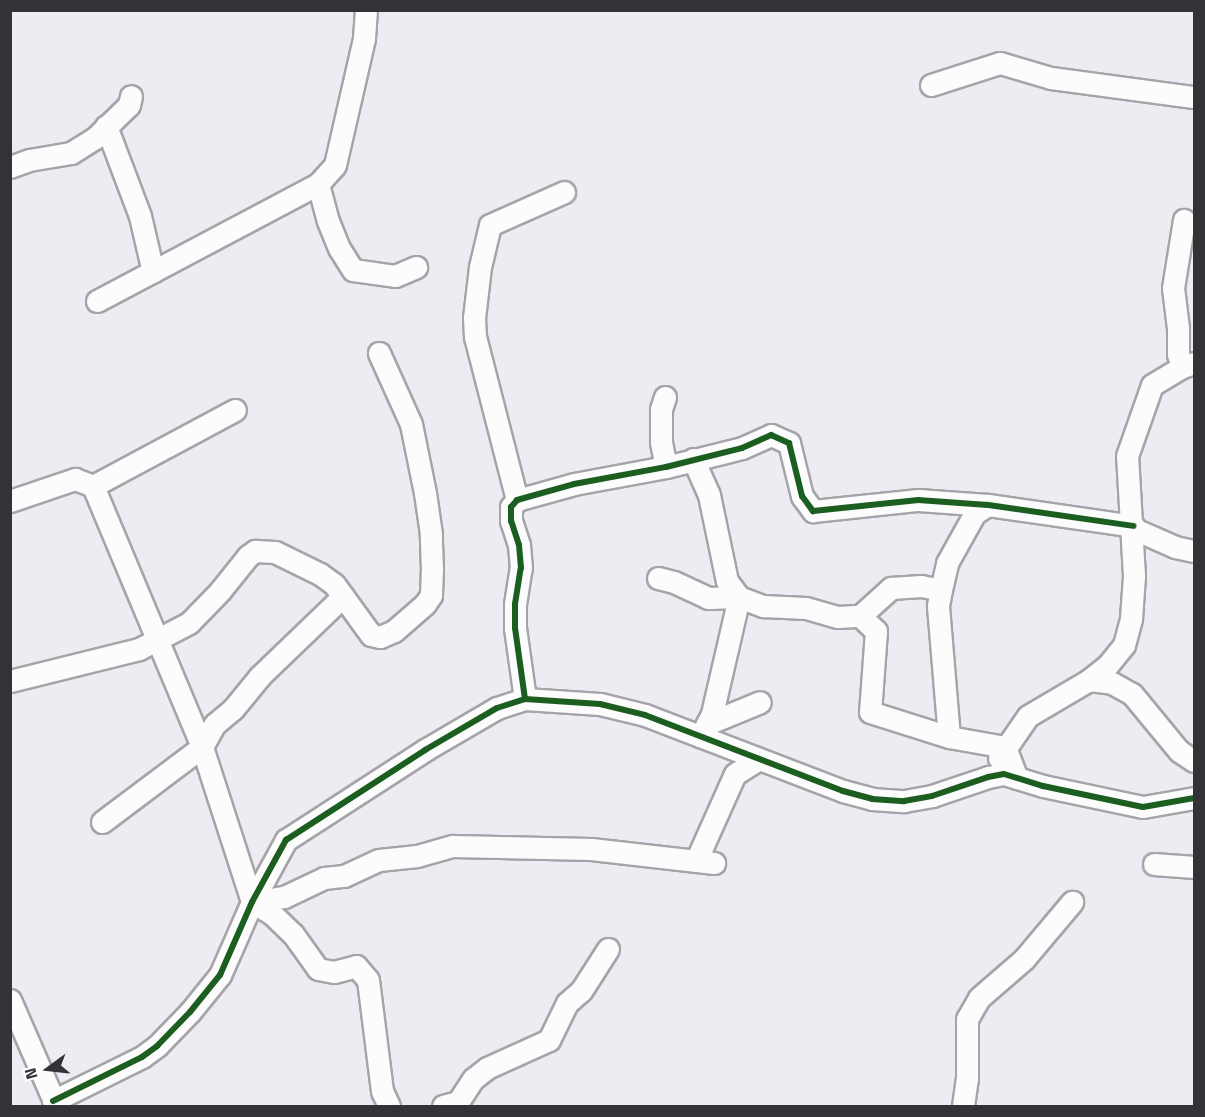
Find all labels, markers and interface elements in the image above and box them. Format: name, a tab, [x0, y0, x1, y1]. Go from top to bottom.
north arrow	[18, 1039, 78, 1099]
text: N	[18, 1065, 44, 1082]

